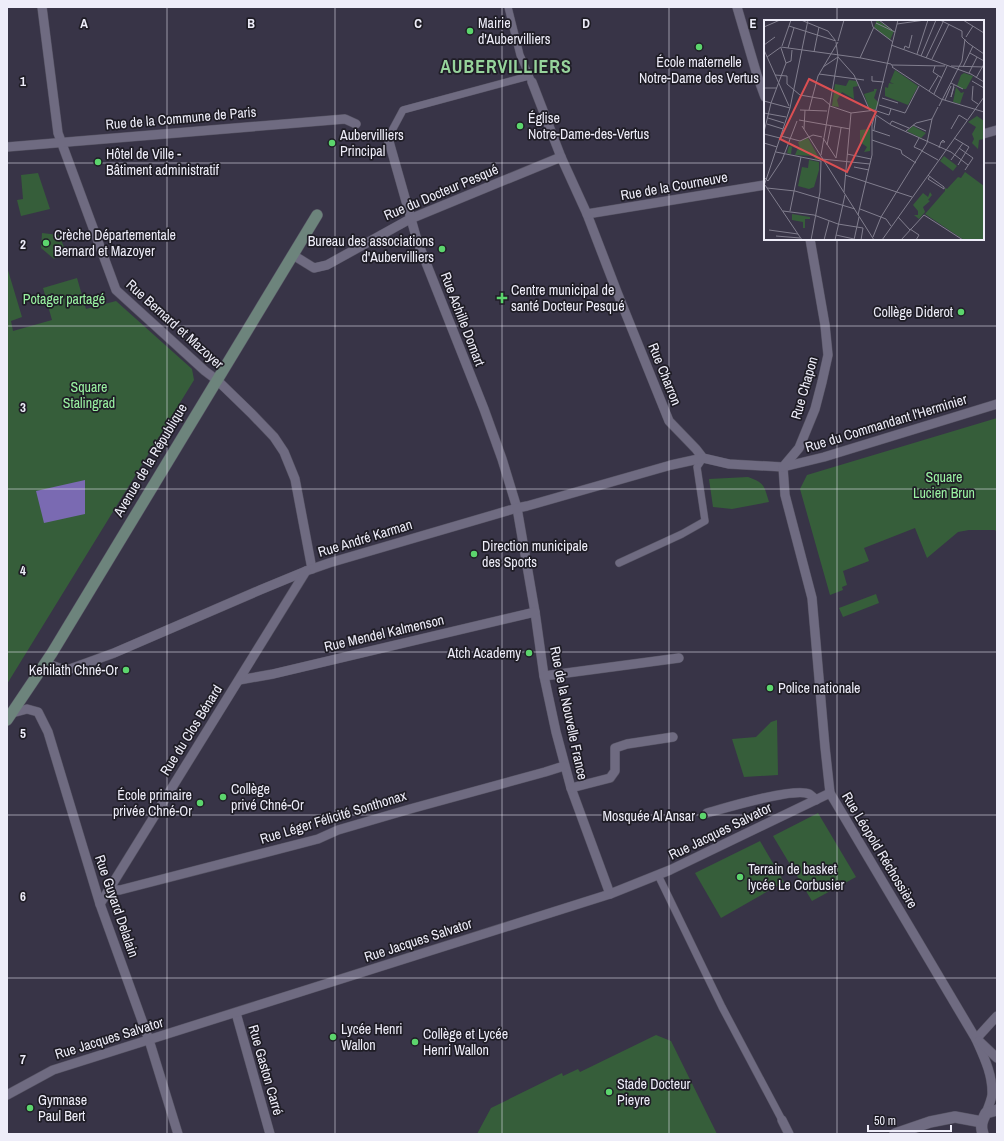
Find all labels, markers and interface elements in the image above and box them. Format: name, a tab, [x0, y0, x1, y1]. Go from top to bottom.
place label: Mairie d'Aubervilliers	[478, 14, 551, 48]
text: A	[80, 15, 88, 32]
text: B	[247, 15, 255, 32]
text: C	[414, 15, 422, 32]
text: D	[582, 15, 590, 32]
text: E	[749, 15, 757, 32]
inset map	[764, 20, 984, 240]
marker: Mairie d'Aubervilliers	[465, 26, 475, 36]
marker: École maternelle Notre-Dame des Vertus	[694, 42, 704, 52]
place label: École maternelle Notre-Dame des Vertus	[639, 53, 759, 87]
district label: AUBERVILLIERS	[440, 54, 572, 79]
text: 1	[20, 73, 26, 90]
street label: Rue de la Commune de Paris	[105, 102, 257, 134]
place label: Église Notre-Dame-des-Vertus	[528, 109, 649, 143]
marker: Église Notre-Dame-des-Vertus	[515, 121, 525, 131]
place label: Aubervilliers Principal	[339, 126, 404, 160]
marker: Aubervilliers Principal	[327, 138, 337, 148]
place label: Hôtel de Ville - Bâtiment administratif	[106, 145, 220, 179]
marker: Hôtel de Ville - Bâtiment administratif	[93, 157, 103, 167]
street label: Rue du Docteur Pesqué	[381, 160, 501, 224]
street label: Rue de la Courneuve	[619, 168, 729, 204]
place label: Crèche Départementale Bernard et Mazoyer	[54, 226, 176, 260]
place label: Bureau des associations d'Aubervilliers	[308, 232, 434, 266]
text: 2	[20, 236, 26, 253]
marker: Crèche Départementale Bernard et Mazoyer	[41, 238, 51, 248]
marker: Bureau des associations d'Aubervilliers	[437, 244, 447, 254]
street label: Rue Achille Domart	[437, 270, 489, 368]
street label: Rue Bernard et Mazoyer	[123, 275, 228, 373]
place label: Centre municipal de santé Docteur Pesqué	[511, 281, 625, 315]
park label: Potager partagé	[23, 290, 105, 308]
marker: Centre municipal de santé Docteur Pesqué	[496, 292, 508, 304]
place label: Collège Diderot	[873, 303, 953, 321]
marker: Collège Diderot	[956, 307, 966, 317]
street label: Rue Charron	[644, 340, 686, 408]
street label: Rue Chapon	[786, 355, 822, 421]
park label: Square Stalingrad	[63, 378, 115, 412]
street label: Rue du Commandant l'Herminier	[803, 390, 969, 456]
text: 3	[20, 399, 26, 416]
street label: Avenue de la République	[109, 400, 191, 521]
park label: Square Lucien Brun	[913, 468, 975, 502]
street label: Rue André Karman	[316, 515, 414, 561]
place label: Direction municipale des Sports	[482, 537, 588, 571]
marker: Direction municipale des Sports	[469, 549, 479, 559]
text: 4	[20, 562, 26, 579]
street label: Rue Mendel Kalmenson	[322, 610, 446, 656]
place label: Atch Academy	[447, 644, 521, 662]
street label: Rue de la Nouvelle France	[546, 645, 592, 781]
marker: Atch Academy	[524, 648, 534, 658]
place label: Kehilath Chné-Or	[29, 661, 118, 679]
marker: Kehilath Chné-Or	[121, 665, 131, 675]
place label: Police nationale	[778, 679, 860, 697]
street label: Rue du Clos Bénard	[156, 681, 226, 779]
marker: Police nationale	[765, 683, 775, 693]
text: 5	[20, 725, 26, 742]
place label: Collège privé Chné-Or	[231, 780, 304, 814]
place label: École primaire privée Chné-Or	[113, 786, 192, 820]
street label: Rue Léger Félicité Sonthonax	[258, 786, 409, 848]
street label: Rue Léopold Réchossière	[838, 788, 922, 912]
marker: Collège privé Chné-Or	[218, 792, 228, 802]
marker: École primaire privée Chné-Or	[195, 798, 205, 808]
street label: Rue Jacques Salvator	[666, 798, 775, 864]
place label: Mosquée Al Ansar	[602, 807, 695, 825]
marker: Mosquée Al Ansar	[698, 811, 708, 821]
street label: Rue Guyard Delalain	[91, 852, 143, 960]
place label: Terrain de basket lycée Le Corbusier	[748, 860, 845, 894]
marker: Terrain de basket lycée Le Corbusier	[735, 872, 745, 882]
text: 6	[20, 888, 26, 905]
street label: Rue Jacques Salvator	[362, 914, 474, 966]
street label: Rue Jacques Salvator	[53, 1013, 165, 1063]
place label: Lycée Henri Wallon	[341, 1020, 402, 1054]
street label: Rue Gaston Carré	[245, 1023, 287, 1117]
place label: Collège et Lycée Henri Wallon	[423, 1025, 508, 1059]
marker: Lycée Henri Wallon	[328, 1032, 338, 1042]
marker: Collège et Lycée Henri Wallon	[410, 1037, 420, 1047]
text: 7	[20, 1051, 26, 1068]
place label: Stade Docteur Pieyre	[617, 1075, 691, 1109]
marker: Stade Docteur Pieyre	[604, 1087, 614, 1097]
place label: Gymnase Paul Bert	[38, 1091, 87, 1125]
marker: Gymnase Paul Bert	[25, 1103, 35, 1113]
scale bar	[868, 1107, 951, 1133]
text: 50 m	[874, 1113, 896, 1129]

